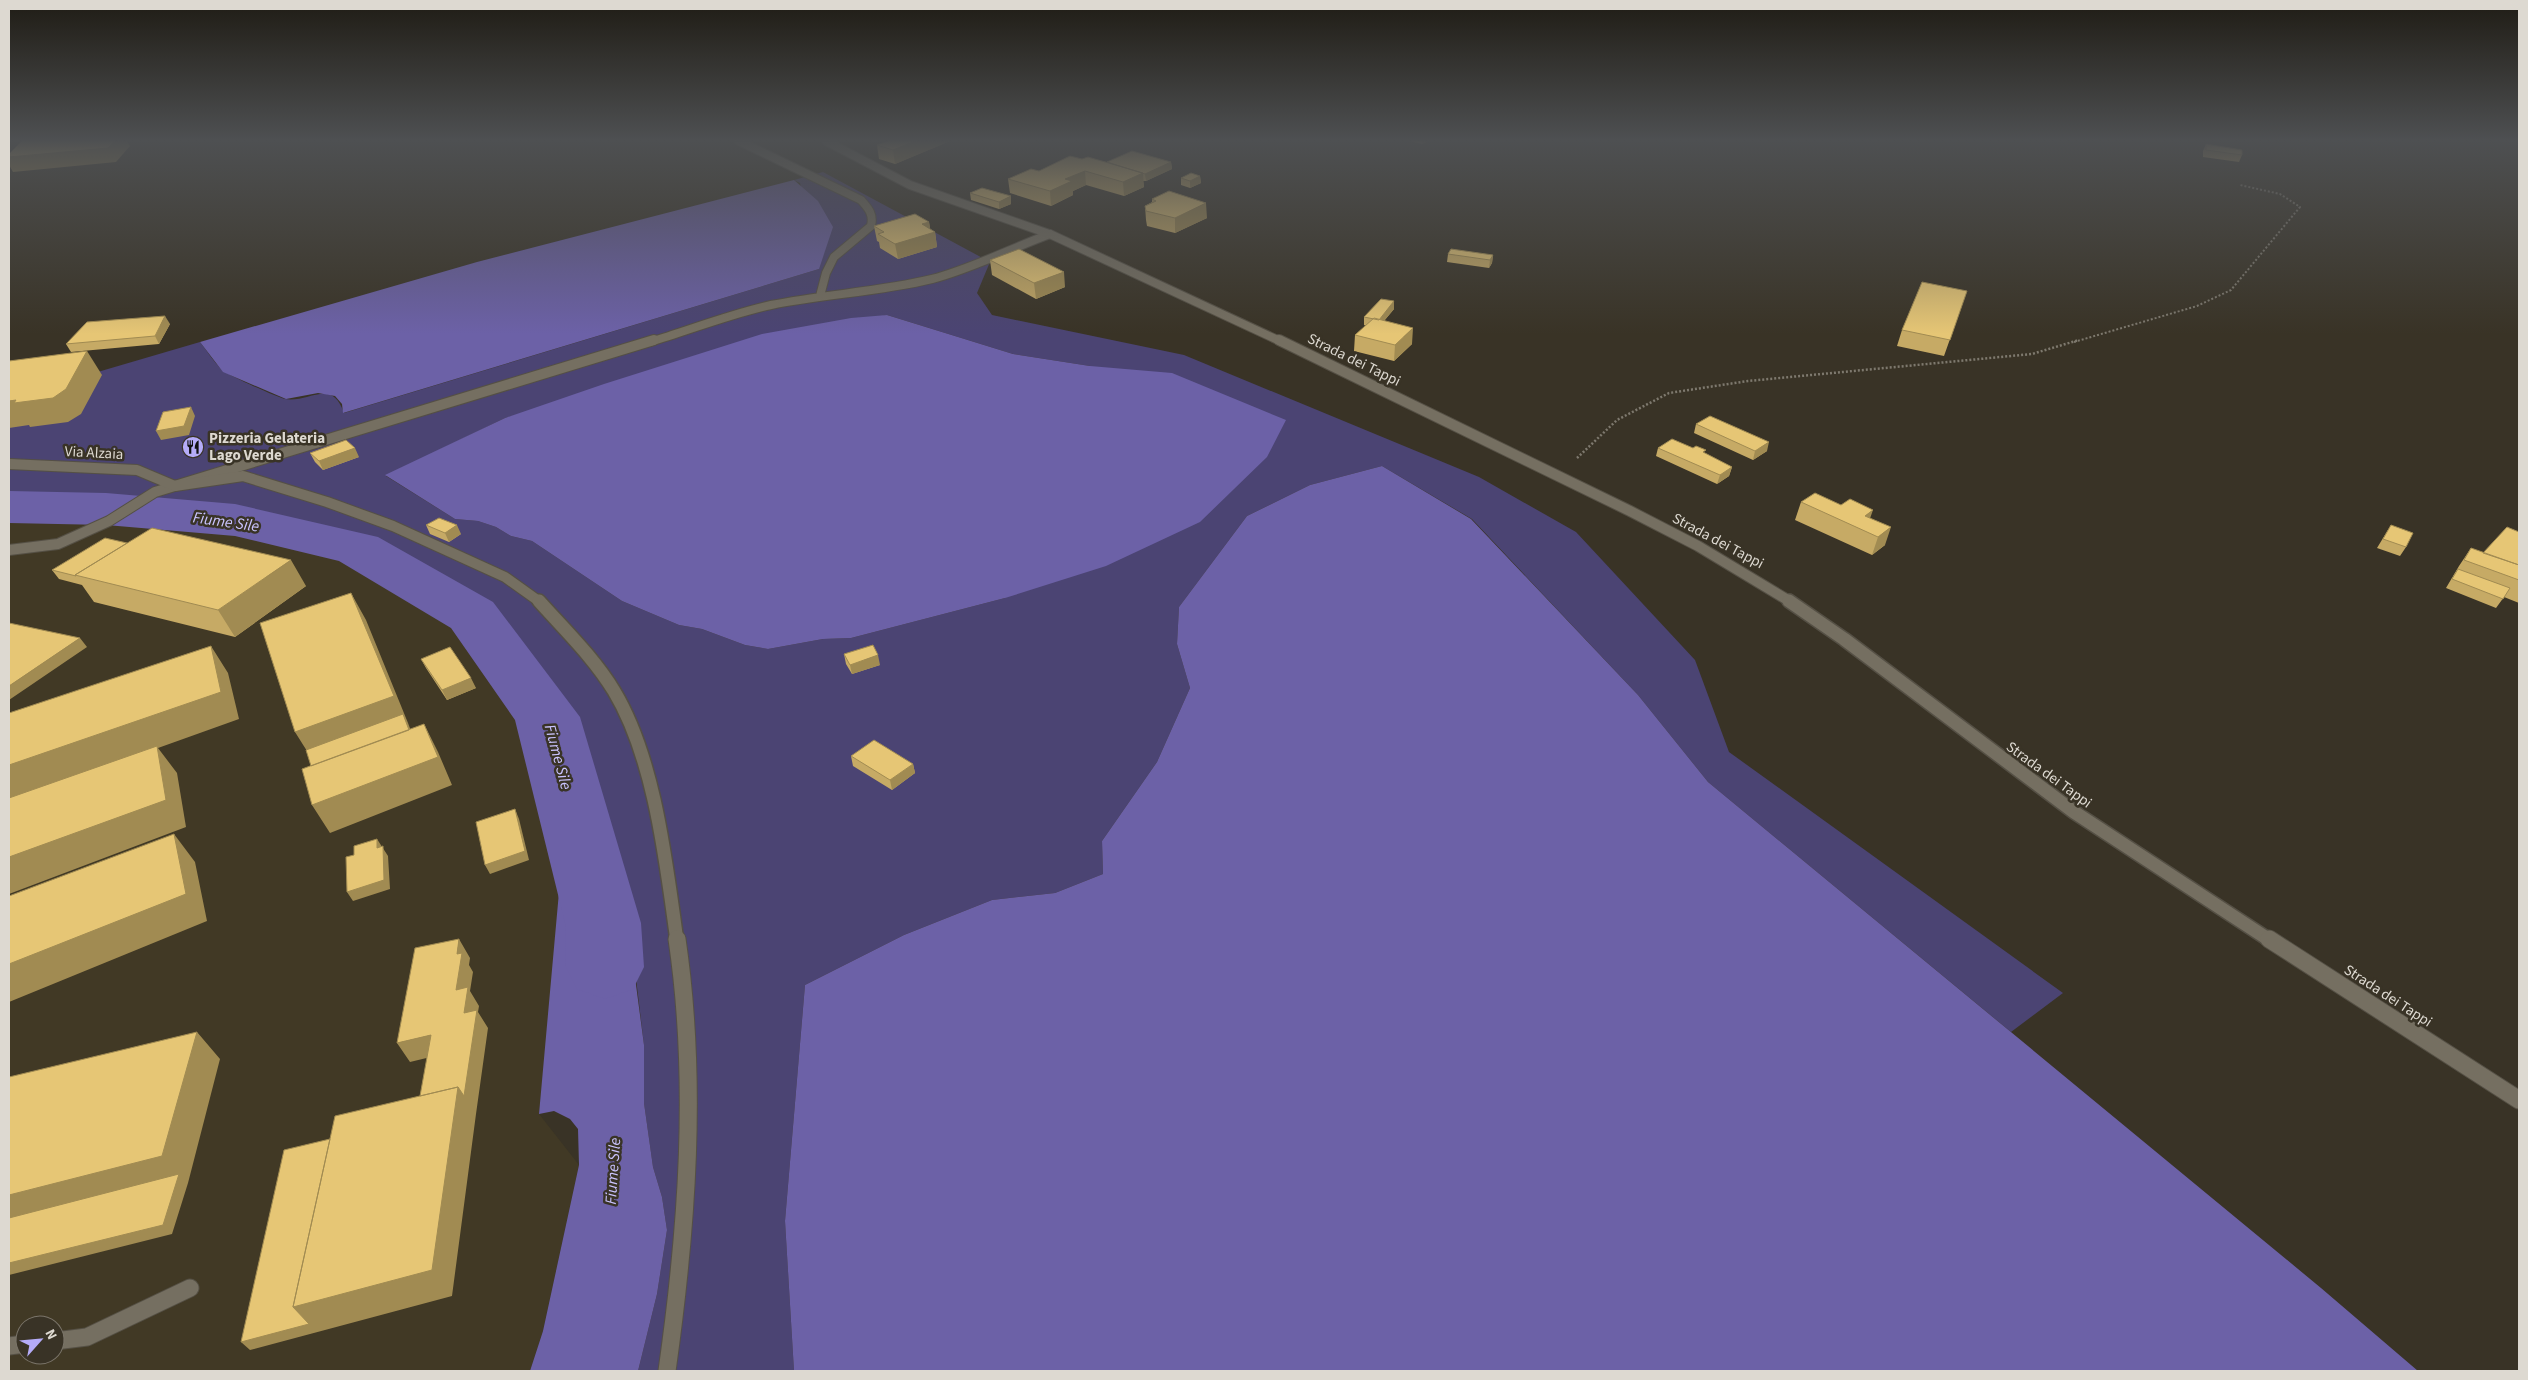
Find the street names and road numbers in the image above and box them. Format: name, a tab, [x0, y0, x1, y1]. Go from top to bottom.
street label: Strada dei Tappi	[1304, 328, 1404, 392]
street label: Via Alzaia	[64, 441, 124, 465]
street label: Strada dei Tappi	[1668, 508, 1768, 574]
street label: Strada dei Tappi	[2002, 737, 2096, 813]
street label: Strada dei Tappi	[2340, 960, 2436, 1032]

